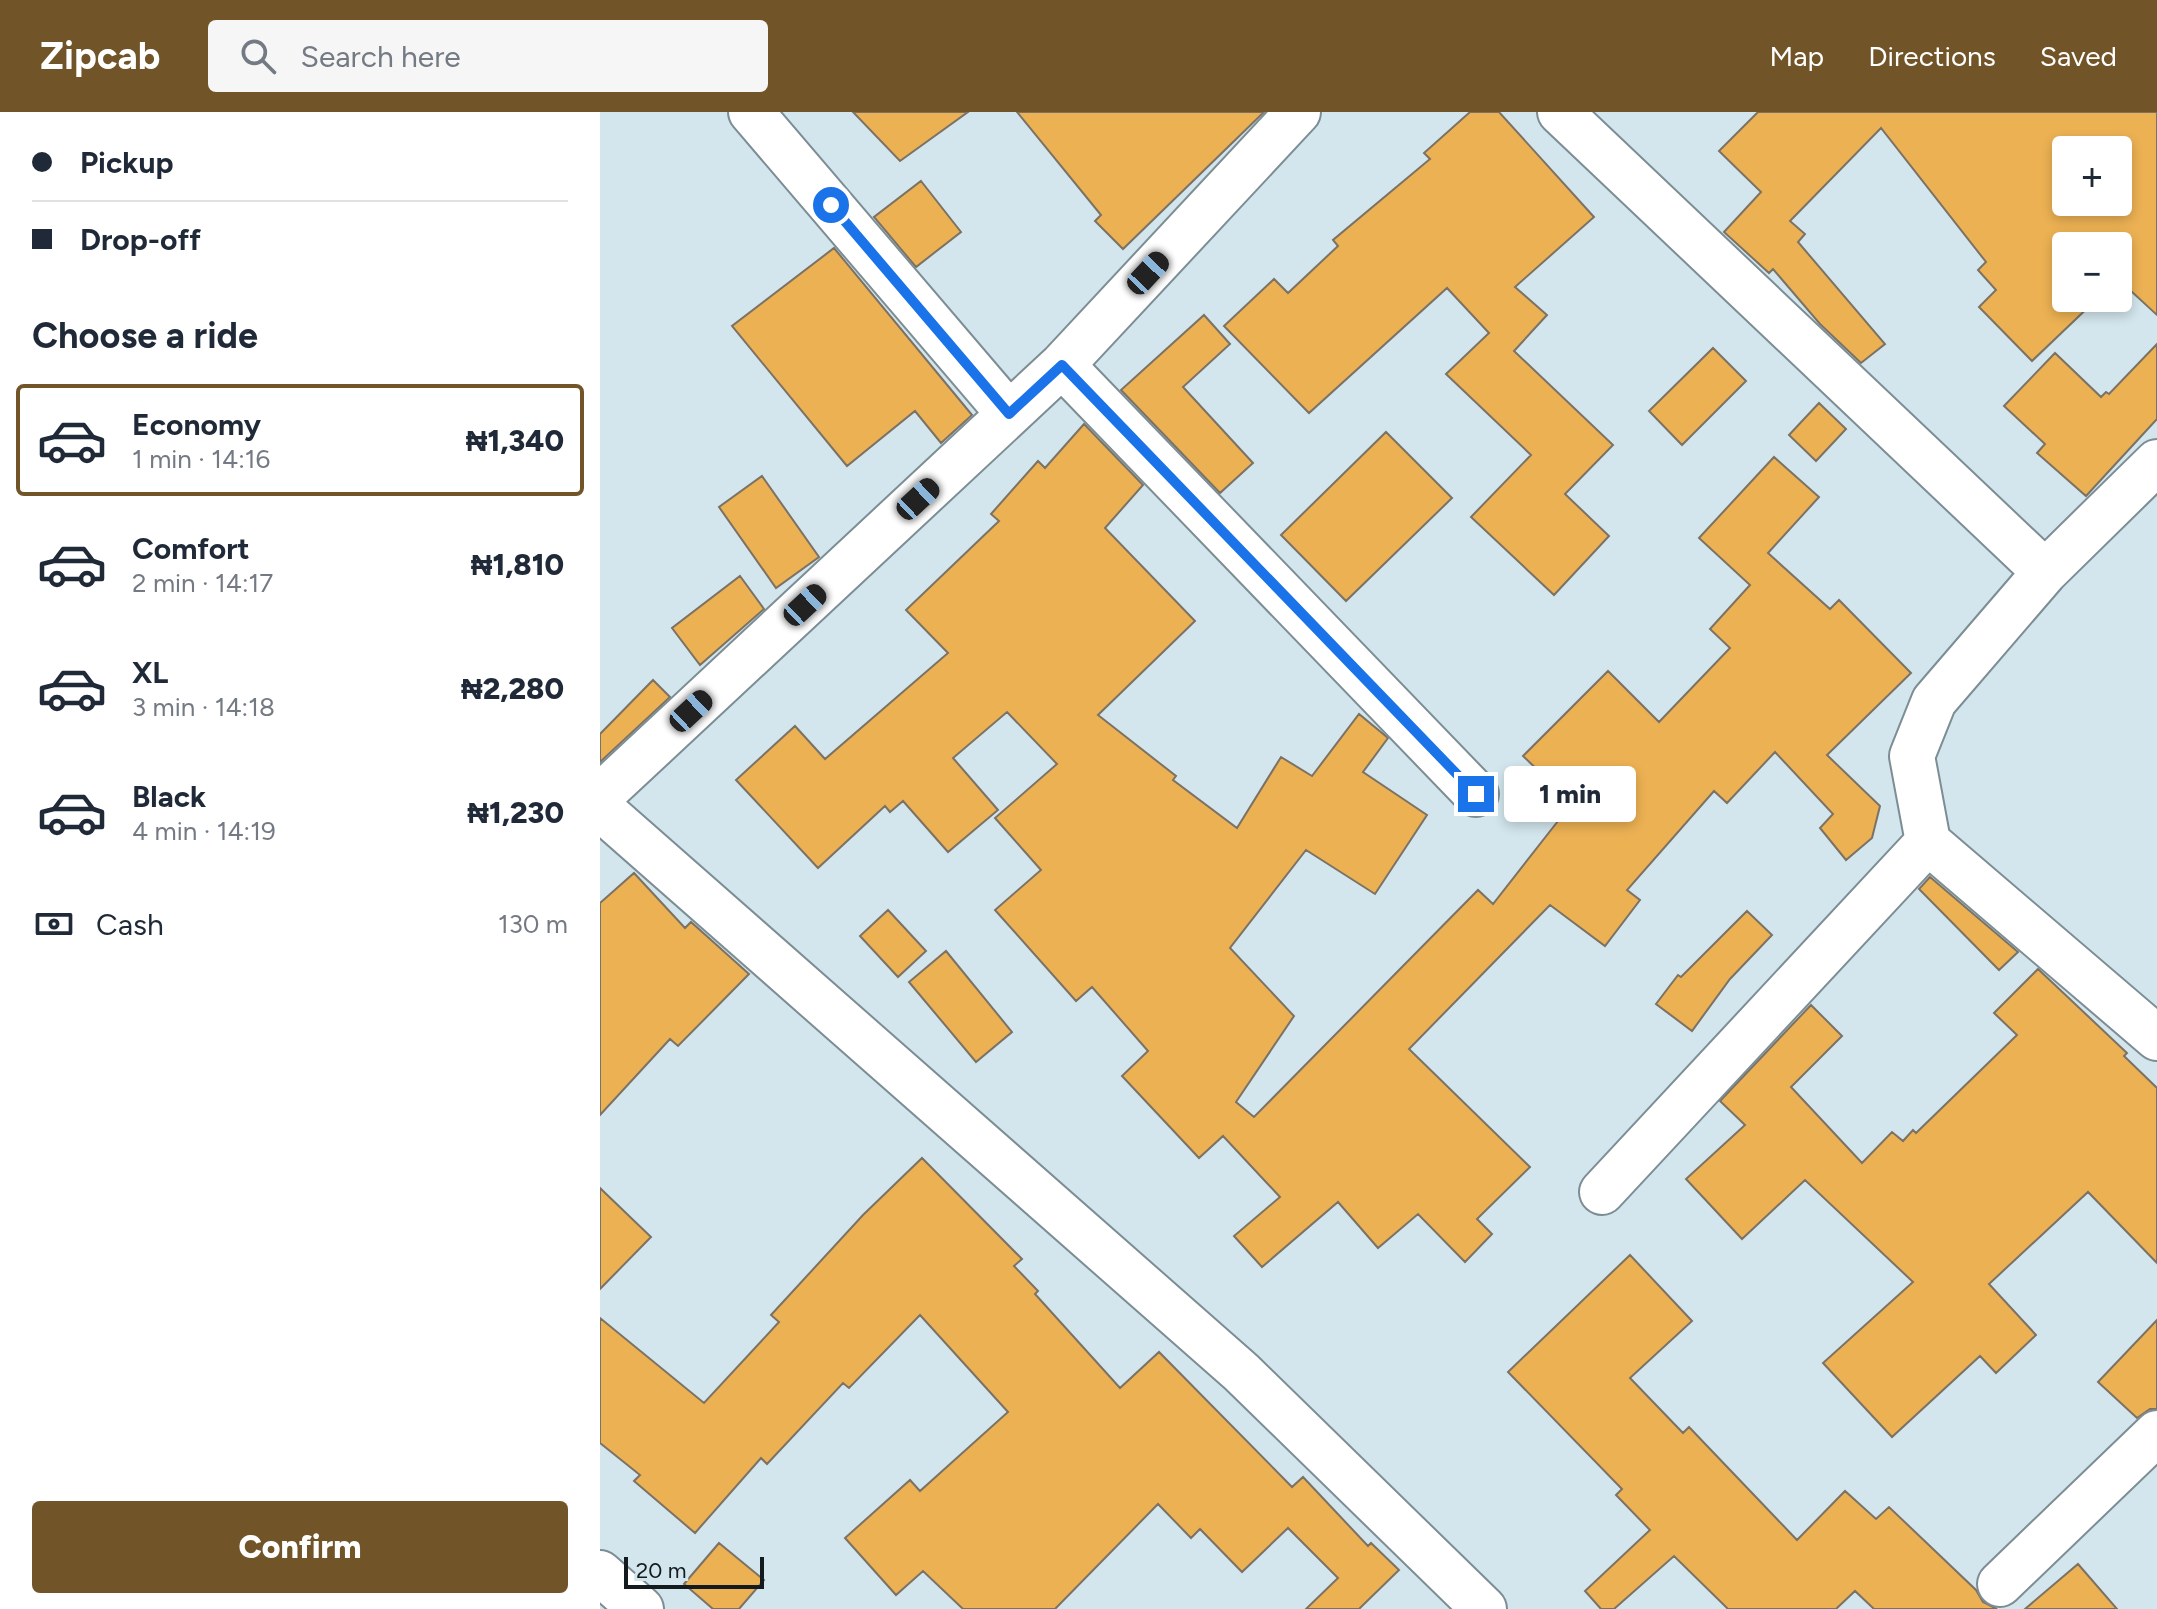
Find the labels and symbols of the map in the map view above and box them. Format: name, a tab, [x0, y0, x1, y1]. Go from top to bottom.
route start	[813, 187, 849, 223]
car	[1123, 247, 1173, 299]
car	[892, 474, 944, 524]
car	[779, 580, 831, 630]
car	[665, 686, 717, 736]
callout: 1 min	[1504, 766, 1636, 822]
route end	[1458, 776, 1494, 812]
scale bar	[624, 1553, 764, 1589]

